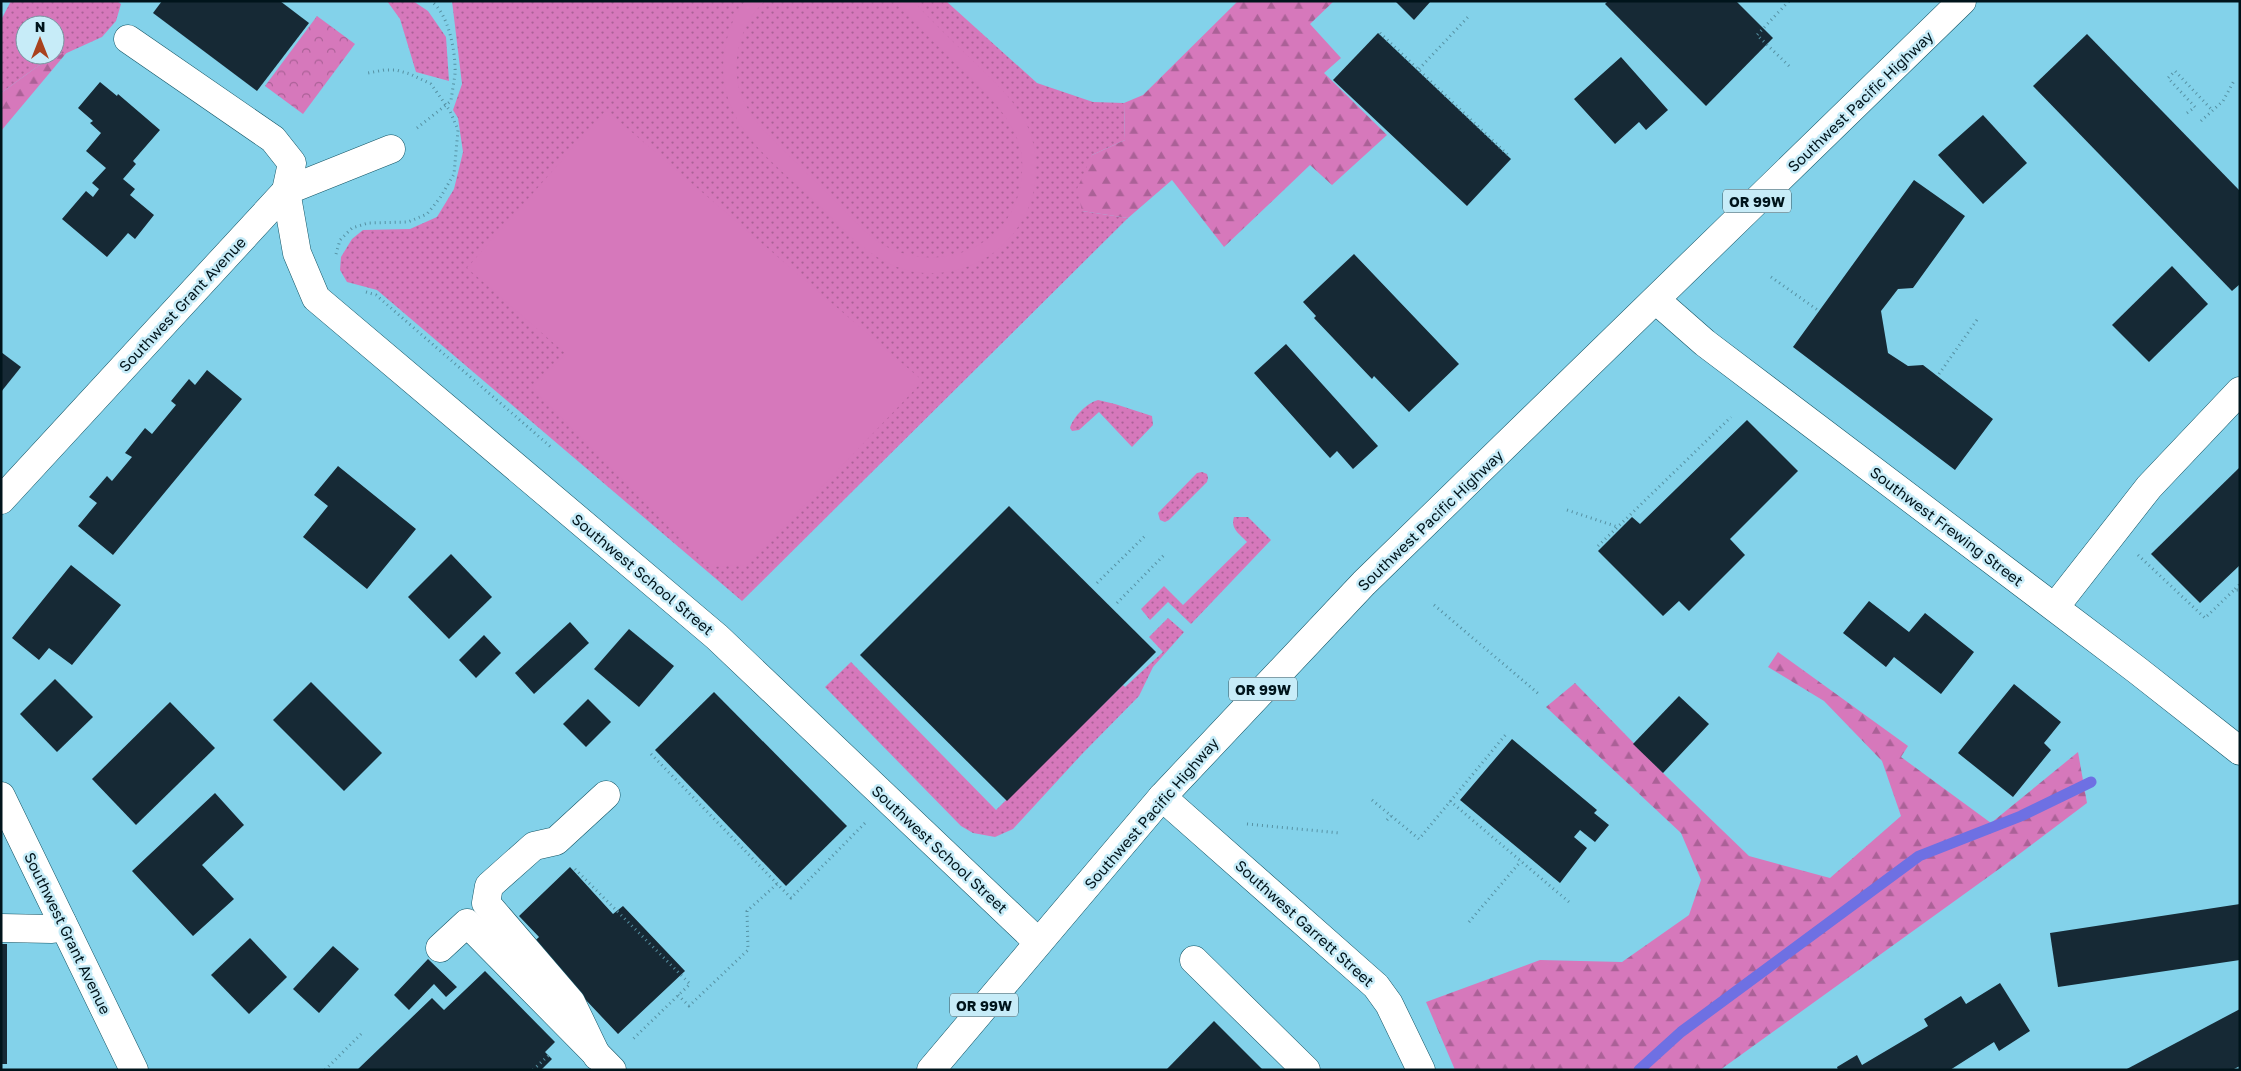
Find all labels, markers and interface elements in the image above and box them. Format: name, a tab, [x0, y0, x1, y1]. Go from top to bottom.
north arrow	[15, 15, 65, 65]
text: N	[35, 18, 45, 35]
street label: Southwest Pacific Highway	[1784, 26, 1937, 175]
road number: OR 99W	[1723, 190, 1791, 212]
street label: Southwest Grant Avenue	[115, 233, 249, 375]
street label: Southwest Pacific Highway	[1354, 445, 1507, 594]
street label: Southwest Frewing Street	[1867, 463, 2027, 589]
street label: Southwest School Street	[569, 510, 717, 638]
road number: OR 99W	[1229, 678, 1297, 701]
street label: Southwest Pacific Highway	[1080, 733, 1222, 893]
street label: Southwest School Street	[868, 781, 1012, 917]
street label: Southwest Grant Avenue	[21, 849, 115, 1017]
street label: Southwest Garrett Street	[1232, 856, 1378, 990]
road number: OR 99W	[950, 994, 1018, 1016]

